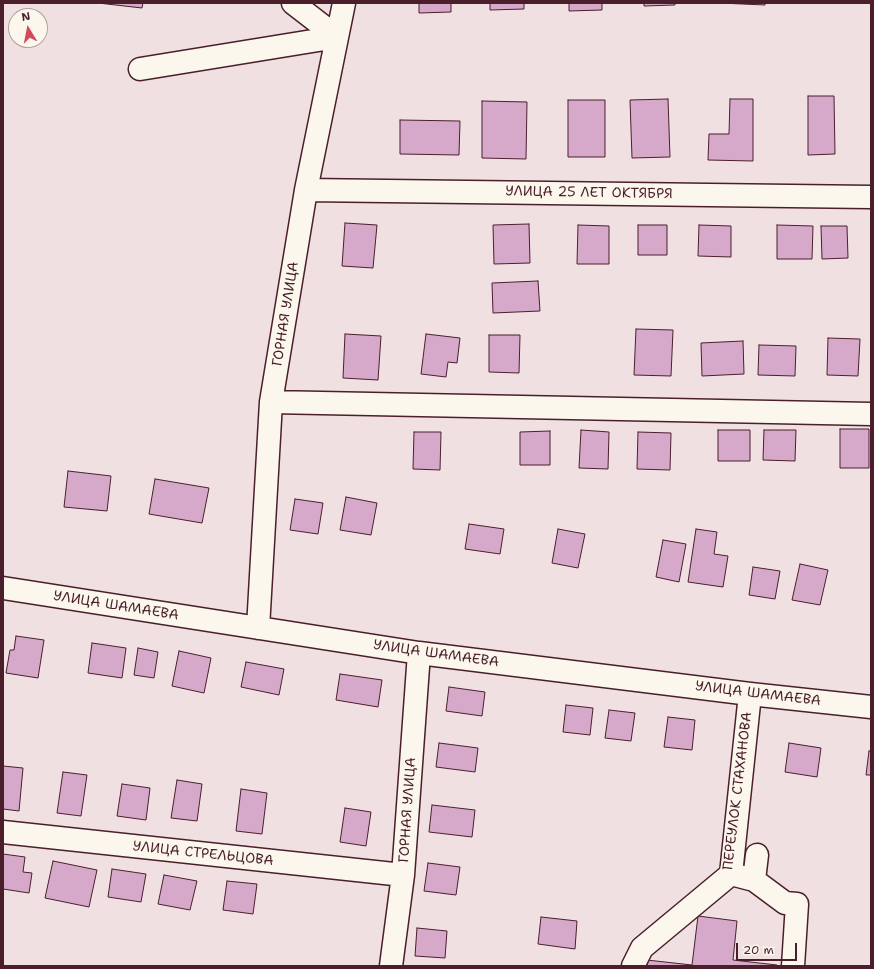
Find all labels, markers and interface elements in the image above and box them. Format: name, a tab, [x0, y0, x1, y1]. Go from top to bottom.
north arrow	[8, 8, 48, 48]
text: N	[20, 9, 32, 25]
street label: УЛИЦА 25 ЛЕТ ОКТЯБРЯ	[505, 183, 673, 203]
street label: ГОРНАЯ УЛИЦА	[269, 261, 303, 367]
street label: УЛИЦА ШАМАЕВА	[52, 588, 180, 624]
street label: УЛИЦА ШАМАЕВА	[372, 637, 500, 671]
street label: УЛИЦА ШАМАЕВА	[694, 678, 822, 710]
street label: ПЕРЕУЛОК СТАХАНОВА	[720, 711, 756, 871]
street label: ГОРНАЯ УЛИЦА	[396, 757, 420, 863]
street label: УЛИЦА СТРЕЛЬЦОВА	[132, 838, 274, 870]
scale bar	[738, 935, 799, 961]
text: 20 m	[743, 942, 774, 958]

